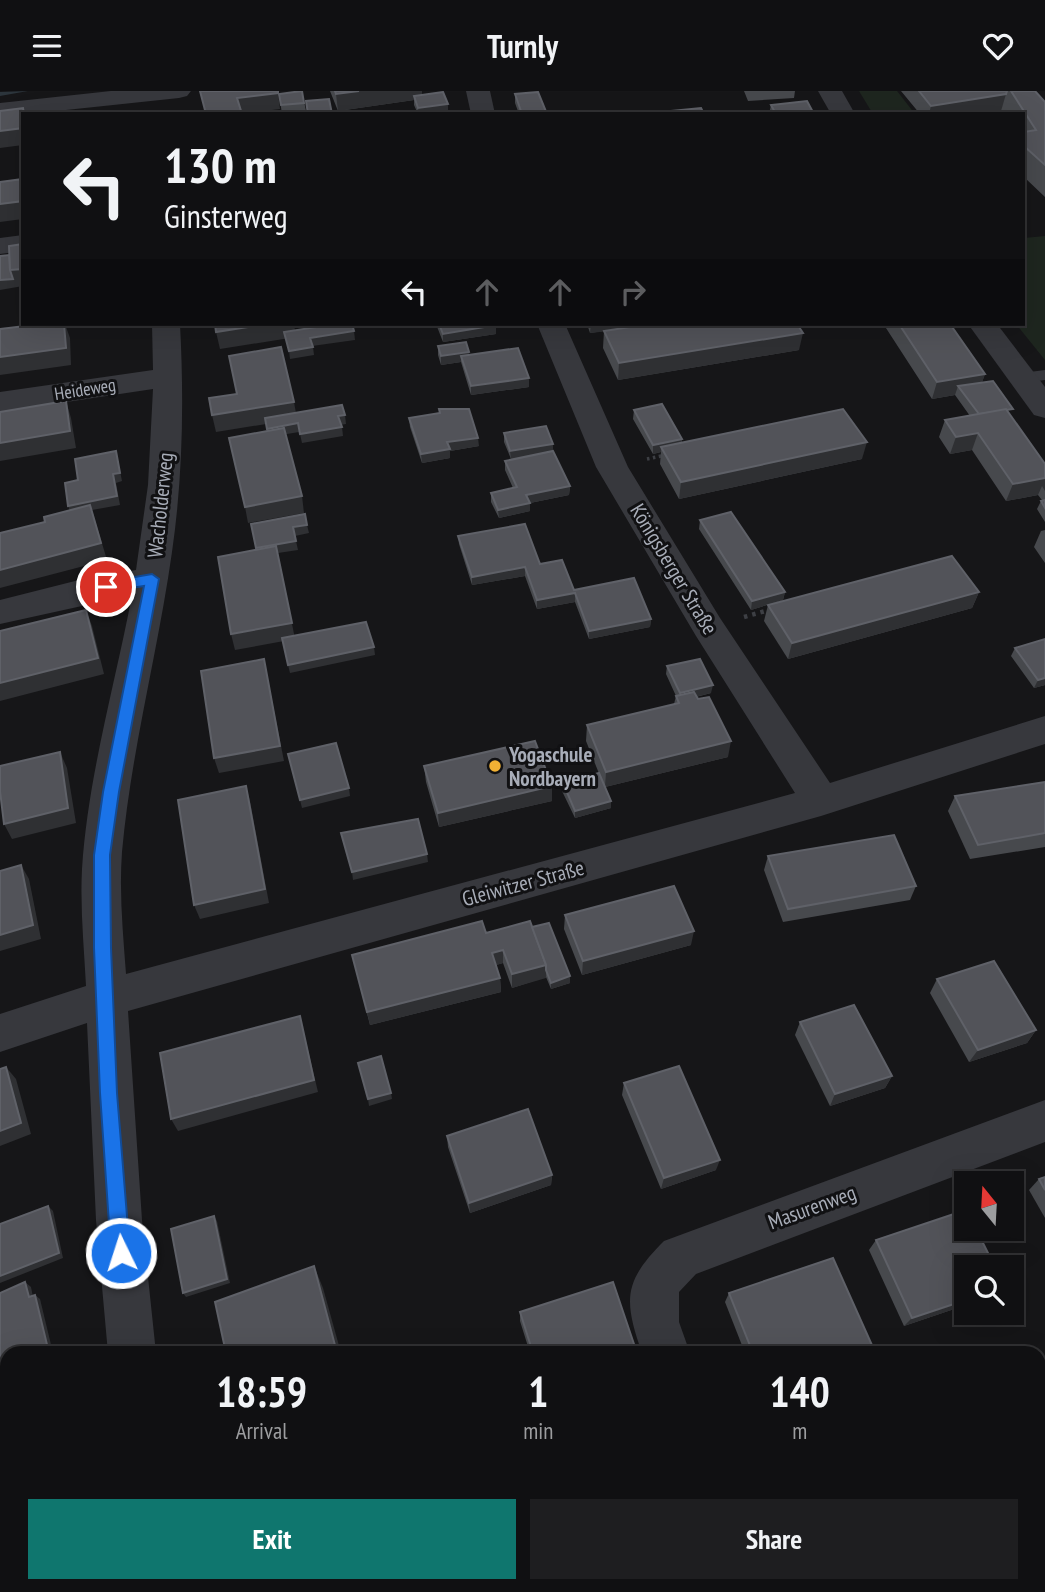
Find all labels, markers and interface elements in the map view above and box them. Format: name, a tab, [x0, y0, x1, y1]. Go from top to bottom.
text: Turnly	[487, 25, 558, 67]
icon: menu	[28, 27, 66, 65]
icon: heart	[979, 27, 1017, 65]
text: 130 m	[164, 133, 277, 197]
icon: left	[49, 140, 140, 231]
text: Ginsterweg	[164, 195, 287, 237]
icon: left	[395, 273, 433, 311]
icon: ahead	[468, 273, 506, 311]
icon: ahead	[541, 273, 579, 311]
icon: right	[614, 273, 652, 311]
street label: Heideweg	[53, 373, 117, 405]
street label: Wacholderweg	[141, 451, 179, 559]
street label: Königsberger Straße	[624, 499, 724, 639]
pin	[76, 557, 136, 617]
icon: arrive	[87, 568, 125, 606]
place label: Yogaschule Nordbayern	[508, 741, 596, 792]
marker: Yogaschule Nordbayern	[487, 758, 503, 774]
street label: Gleiwitzer Straße	[459, 854, 587, 912]
north arrow	[954, 1171, 1024, 1241]
map controls	[954, 1171, 1024, 1325]
street label: Masurenweg	[764, 1179, 860, 1235]
position arrow	[84, 1216, 158, 1290]
button: search	[954, 1255, 1024, 1325]
text: 18:59	[216, 1364, 307, 1419]
text: 1	[528, 1364, 548, 1419]
text: 140	[770, 1364, 830, 1419]
text: Arrival	[236, 1416, 288, 1445]
text: min	[523, 1416, 553, 1445]
text: m	[792, 1416, 807, 1445]
button: Exit	[28, 1499, 516, 1579]
button: Share	[530, 1499, 1018, 1579]

